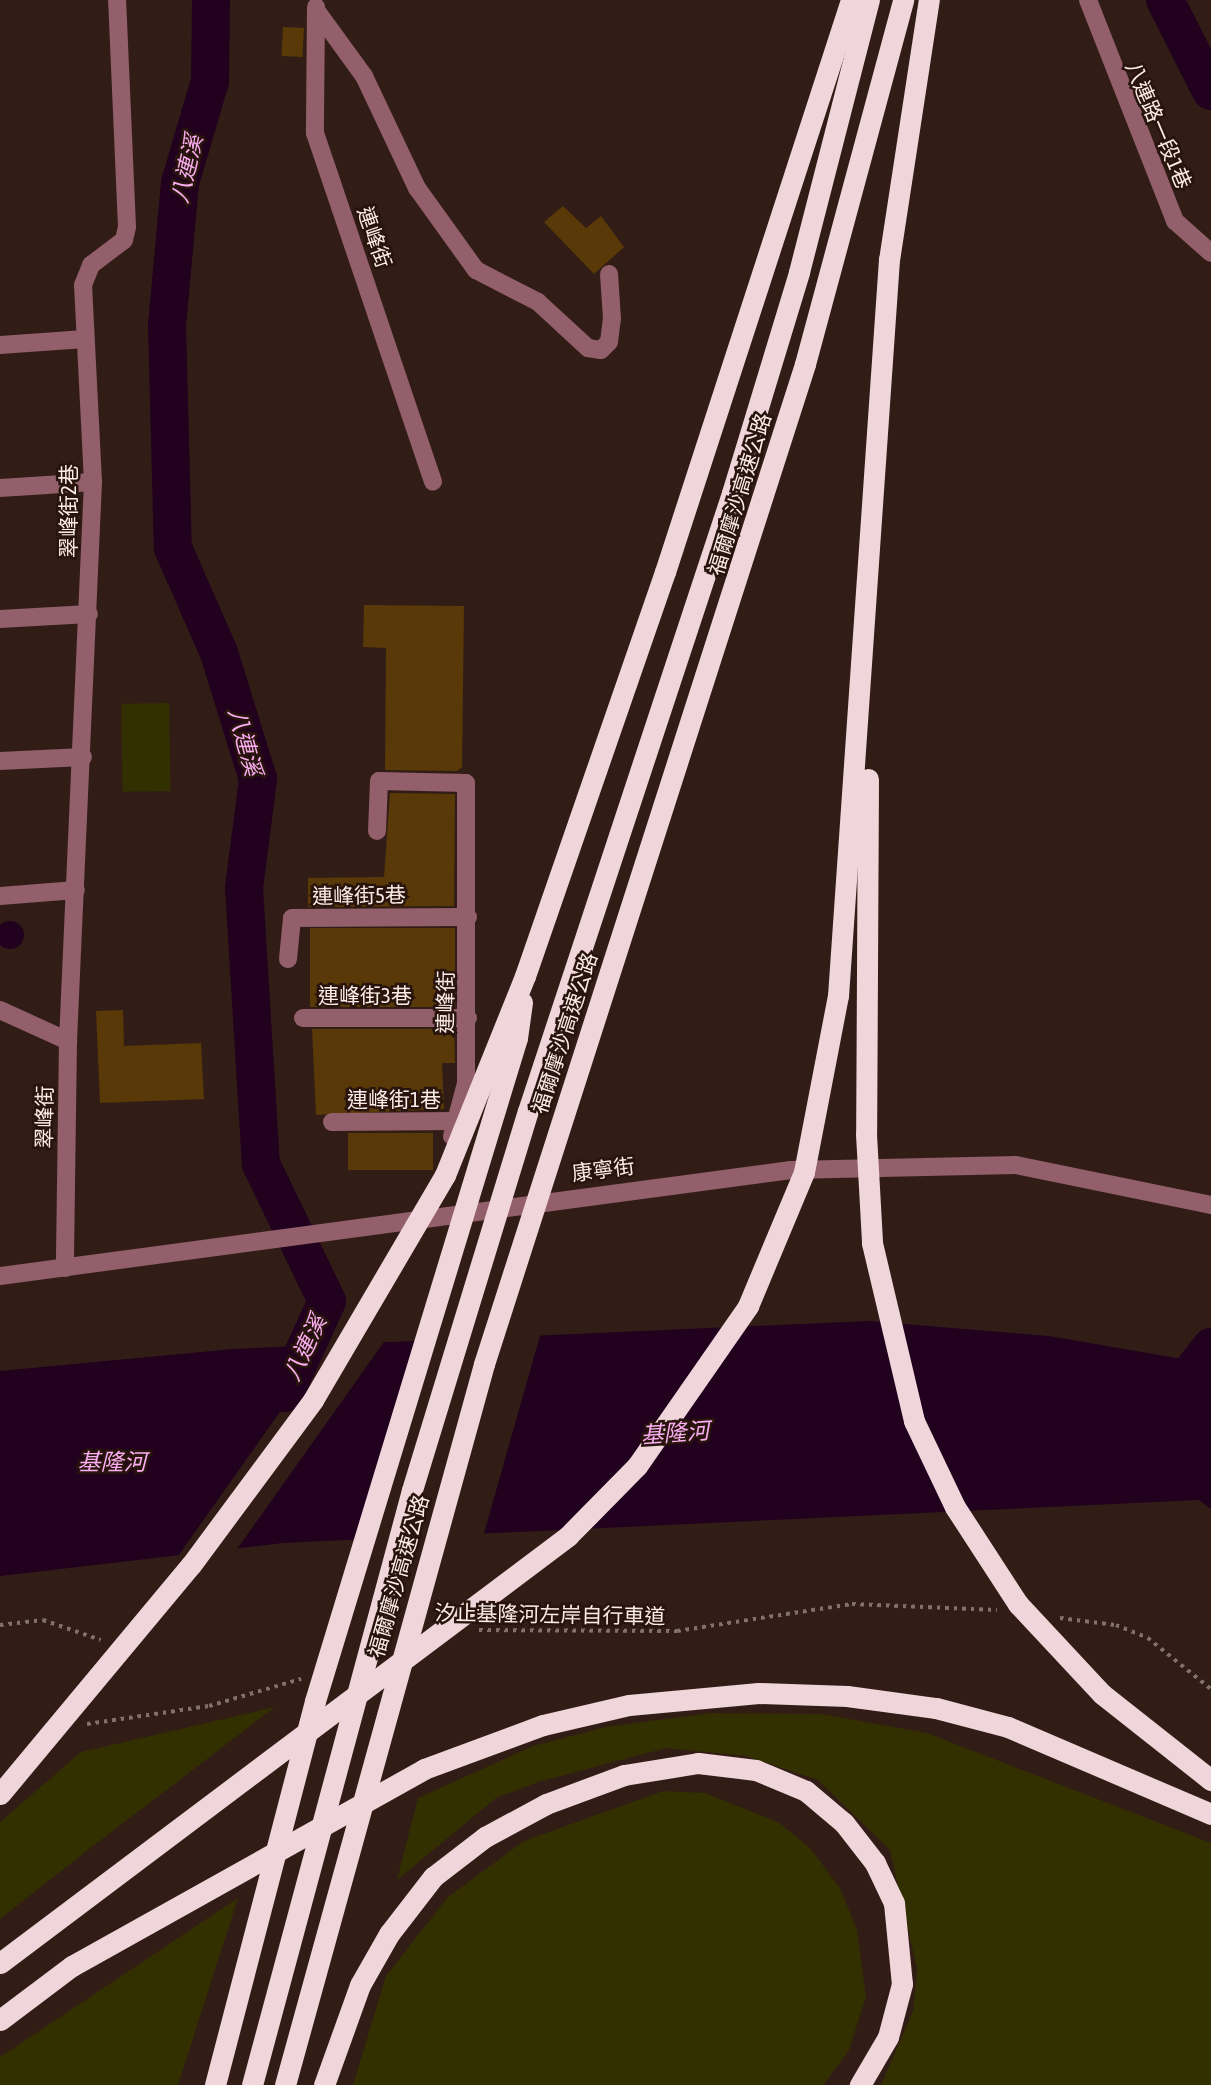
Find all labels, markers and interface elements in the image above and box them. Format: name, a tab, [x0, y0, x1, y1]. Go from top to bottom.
street label: 八連路一段1巷	[1121, 58, 1197, 192]
water label: 八連溪	[166, 132, 208, 206]
street label: 連峰街	[353, 203, 397, 271]
street label: 福爾摩沙高速公路	[702, 410, 776, 578]
street label: 翠峰街2巷	[55, 464, 81, 558]
water label: 八連溪	[223, 705, 267, 779]
street label: 連峰街5巷	[312, 882, 406, 908]
street label: 福爾摩沙高速公路	[526, 949, 602, 1117]
street label: 連峰街	[432, 970, 458, 1034]
street label: 連峰街3巷	[318, 982, 412, 1008]
street label: 翠峰街	[31, 1085, 57, 1149]
street label: 連峰街1巷	[347, 1086, 441, 1112]
street label: 康寧街	[570, 1153, 636, 1185]
water label: 八連溪	[278, 1311, 332, 1385]
water label: 基隆河	[640, 1417, 710, 1449]
water label: 基隆河	[78, 1448, 146, 1476]
street label: 福爾摩沙高速公路	[363, 1492, 433, 1660]
street label: 汐止基隆河左岸自行車道	[434, 1599, 666, 1629]

